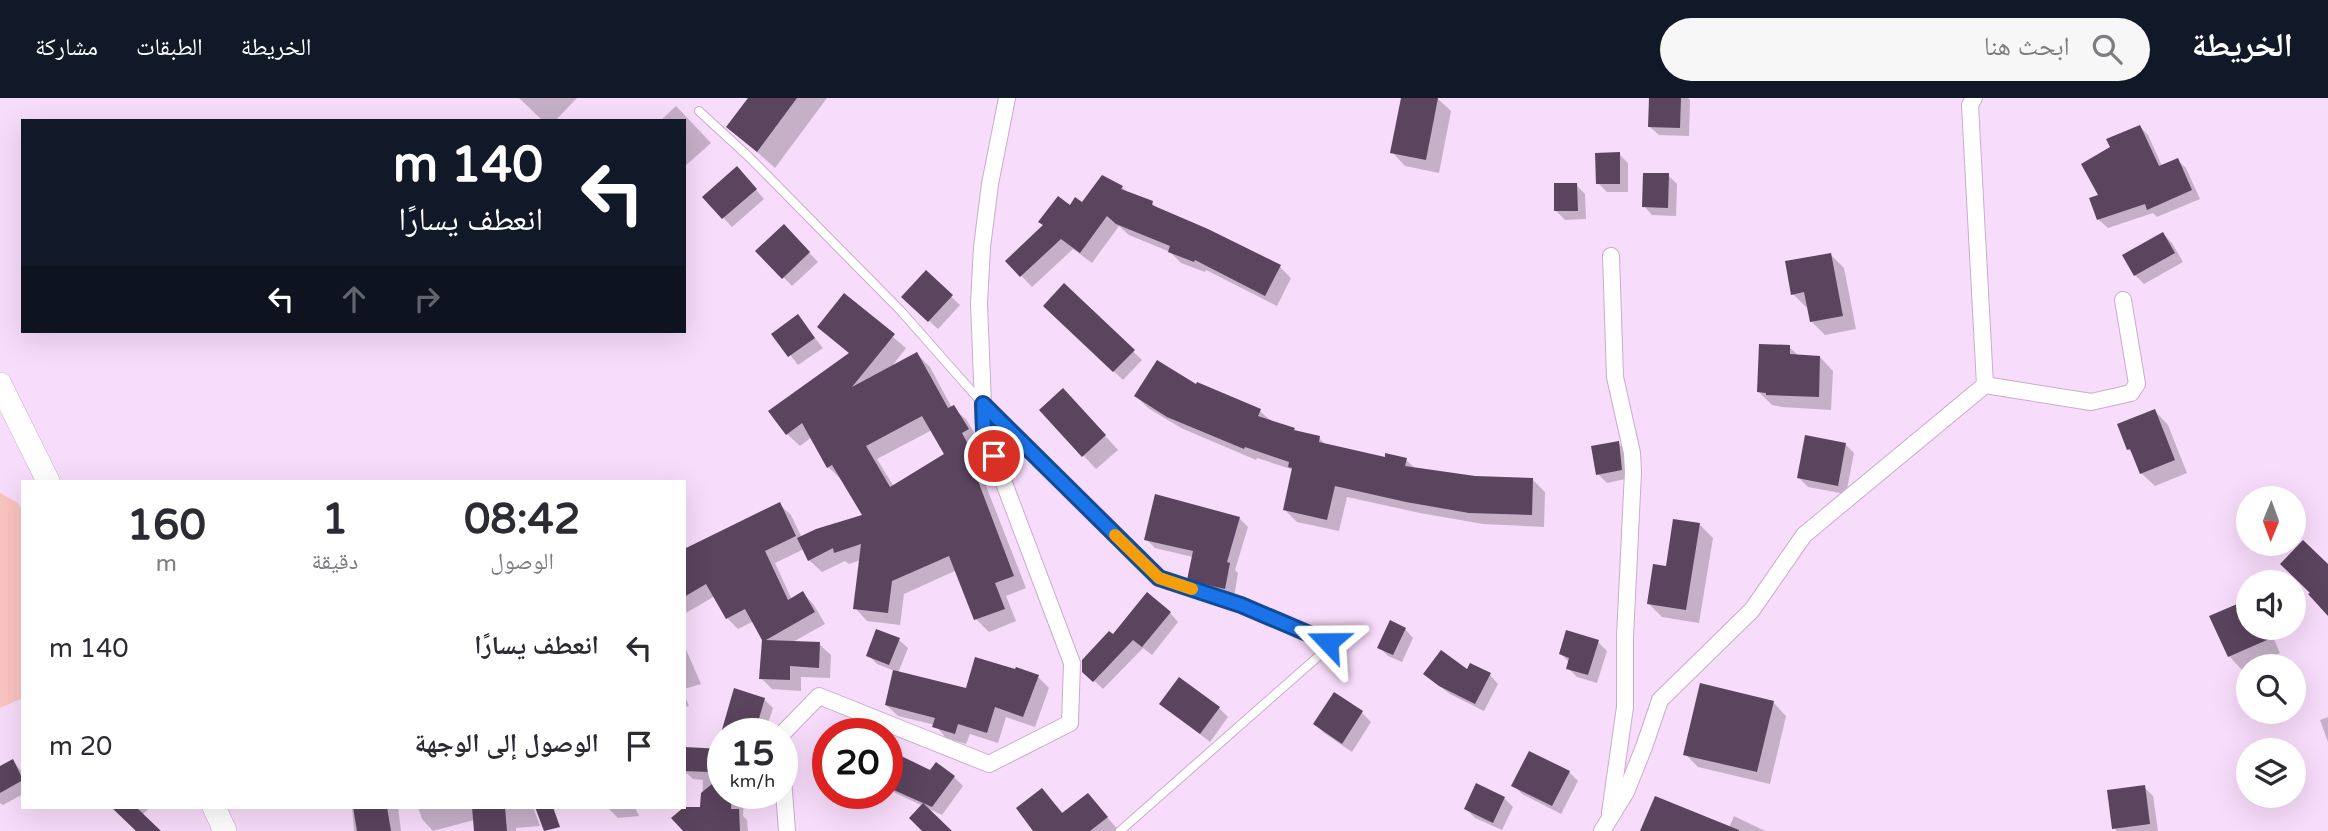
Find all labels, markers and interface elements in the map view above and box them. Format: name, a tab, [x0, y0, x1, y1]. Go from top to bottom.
search box	[1660, 18, 2150, 81]
text: الخريطة	[2192, 26, 2293, 65]
icon: search	[2088, 30, 2126, 68]
text: ابحث هنا	[1984, 31, 2070, 62]
text: مشاركة	[35, 33, 98, 62]
text: الطبقات	[136, 33, 203, 62]
text: الخريطة	[241, 33, 311, 62]
text: 140 m	[393, 136, 543, 195]
icon: left	[567, 147, 658, 238]
text: انعطف يسارًا	[398, 201, 543, 239]
icon: left	[262, 280, 300, 318]
icon: ahead	[335, 280, 373, 318]
icon: right	[408, 280, 446, 318]
pin	[964, 426, 1024, 486]
icon: arrive	[975, 437, 1013, 475]
north arrow	[2236, 486, 2306, 556]
map controls	[2236, 486, 2306, 808]
text: 1	[322, 494, 348, 545]
text: 08:42	[464, 494, 580, 545]
text: 160	[127, 500, 206, 551]
text: دقيقة	[311, 548, 358, 576]
text: الوصول	[490, 548, 554, 576]
text: m	[156, 550, 177, 578]
button: sound	[2236, 570, 2306, 640]
position arrow	[1291, 605, 1365, 679]
icon: left	[620, 629, 658, 667]
text: انعطف يسارًا	[474, 630, 599, 661]
text: 140 m	[49, 633, 129, 664]
button: search	[2236, 654, 2306, 724]
speed limit sign: 20	[812, 718, 903, 809]
icon: arrive	[620, 727, 658, 765]
text: الوصول إلى الوجهة	[415, 728, 599, 759]
text: 20 m	[49, 731, 112, 762]
text: 15	[731, 733, 774, 775]
button: layers	[2236, 738, 2306, 808]
text: km/h	[730, 770, 775, 792]

